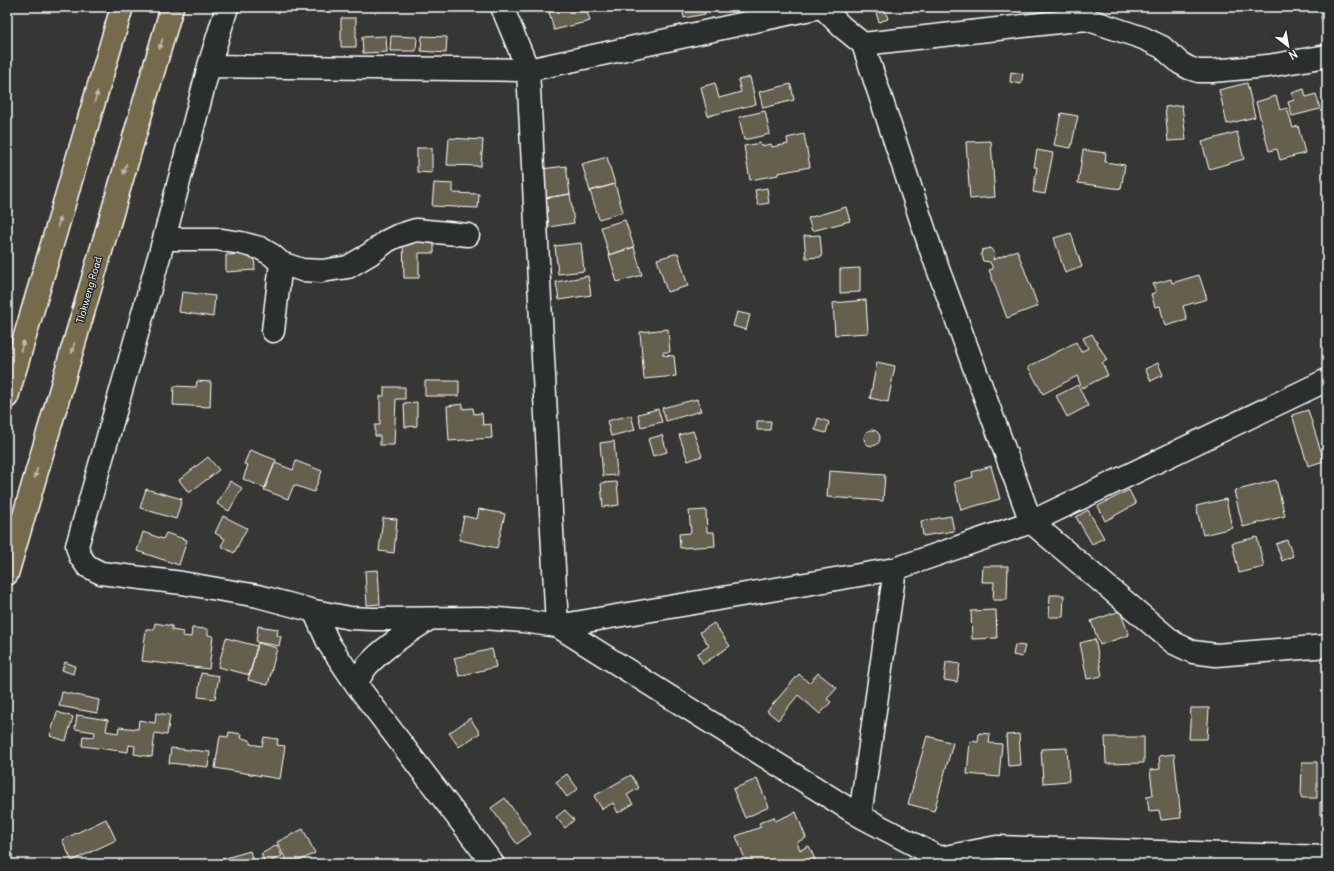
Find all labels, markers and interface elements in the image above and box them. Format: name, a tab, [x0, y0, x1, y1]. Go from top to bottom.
north arrow	[1268, 26, 1308, 66]
one-way arrow	[158, 39, 164, 51]
text: N	[1286, 47, 1300, 63]
one-way arrow	[93, 91, 99, 103]
one-way arrow	[122, 163, 128, 175]
one-way arrow	[56, 215, 62, 227]
street label: Tlokweng Road	[73, 255, 105, 325]
one-way arrow	[19, 340, 25, 352]
one-way arrow	[70, 342, 76, 354]
one-way arrow	[33, 467, 39, 479]

